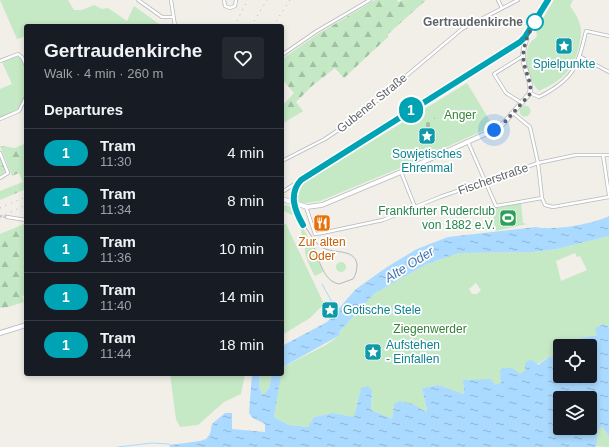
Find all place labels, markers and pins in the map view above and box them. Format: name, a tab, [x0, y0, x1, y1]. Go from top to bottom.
marker: Gertraudenkirche	[526, 13, 544, 31]
place label: Gertraudenkirche	[423, 15, 523, 29]
place icon: Spielpunkte	[554, 36, 574, 56]
place label: Spielpunkte	[533, 57, 596, 71]
place icon: Sowjetisches Ehrenmal	[417, 126, 437, 146]
place label: Sowjetisches Ehrenmal	[392, 147, 462, 175]
place label: Frankfurter Ruderclub von 1882 e.V.	[378, 204, 495, 232]
sports icon: Frankfurter Ruderclub von 1882 e.V.	[498, 208, 518, 228]
restaurant icon: Zur alten Oder	[312, 213, 332, 233]
place label: Zur alten Oder	[298, 235, 346, 263]
place icon: Gotische Stele	[320, 300, 340, 320]
place label: Gotische Stele	[343, 303, 421, 317]
place label: Aufstehen - Einfallen	[386, 338, 440, 366]
place icon: Aufstehen - Einfallen	[363, 342, 383, 362]

